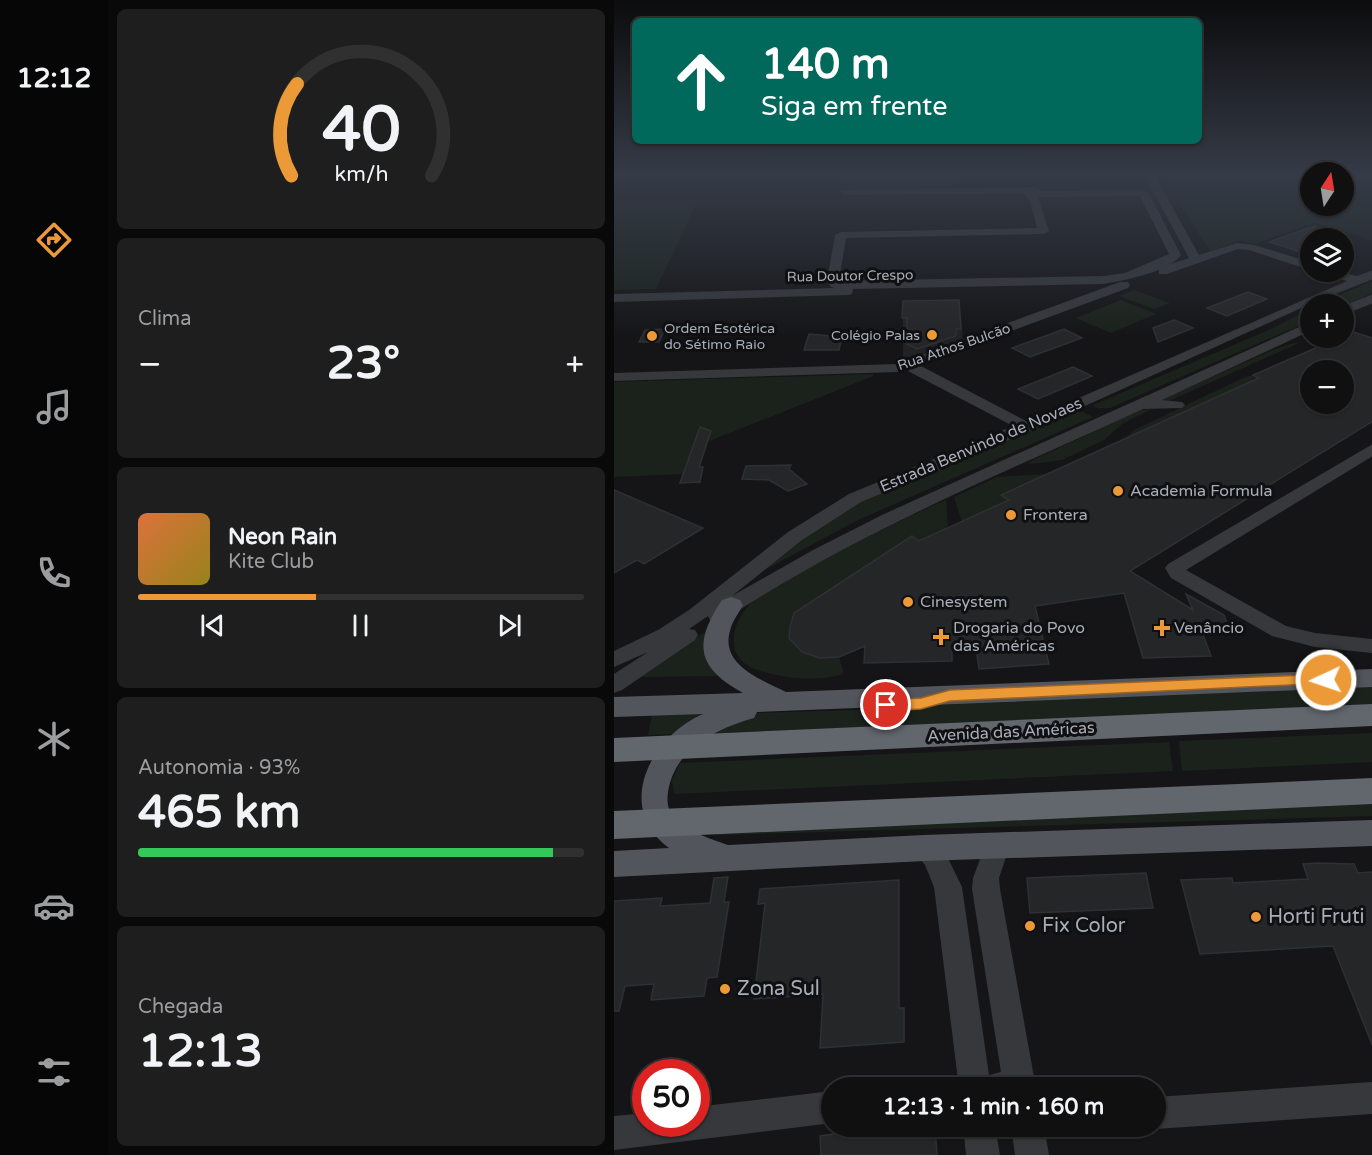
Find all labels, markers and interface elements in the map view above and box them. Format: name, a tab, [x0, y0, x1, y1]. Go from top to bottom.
text: 140 m	[761, 39, 890, 90]
icon: ahead	[662, 42, 740, 120]
text: 12:12	[17, 62, 91, 95]
text: Siga em frente	[761, 90, 948, 123]
text: 40	[322, 93, 400, 168]
text: km/h	[334, 161, 388, 187]
north arrow	[1300, 162, 1354, 216]
map controls	[1300, 162, 1354, 414]
icon: directions	[33, 219, 75, 261]
button: layers	[1300, 228, 1354, 282]
street label: Rua Doutor Crespo	[786, 266, 914, 286]
button: +	[1300, 294, 1354, 348]
text: Clima	[138, 307, 191, 331]
place label: Ordem Esotérica do Sétimo Raio	[664, 320, 775, 353]
street label: Rua Athos Bulcão	[895, 320, 1013, 374]
place label: Colégio Palas	[831, 327, 920, 344]
marker: Colégio Palas	[925, 328, 939, 342]
marker: Ordem Esotérica do Sétimo Raio	[645, 329, 659, 343]
text: 23°	[327, 337, 400, 391]
text: −	[138, 345, 162, 384]
text: +	[565, 345, 584, 384]
button: −	[1300, 360, 1354, 414]
icon: music	[33, 386, 75, 428]
street label: Estrada Benvindo de Novaes	[877, 393, 1085, 497]
place label: Academia Formula	[1130, 481, 1273, 501]
marker: Academia Formula	[1111, 484, 1125, 498]
place label: Frontera	[1023, 505, 1088, 525]
marker: Frontera	[1004, 508, 1018, 522]
text: Neon Rain	[228, 524, 337, 550]
text: Kite Club	[228, 550, 314, 574]
icon: phone	[33, 552, 75, 594]
place label: Cinesystem	[920, 592, 1007, 612]
marker: Cinesystem	[901, 595, 915, 609]
icon: previous	[196, 609, 229, 642]
icon: pause	[344, 609, 377, 642]
icon: next	[493, 609, 526, 642]
place label: Drogaria do Povo das Américas	[953, 618, 1085, 656]
place label: Venâncio	[1174, 618, 1244, 638]
marker: Venâncio	[1155, 621, 1169, 635]
marker: Drogaria do Povo das Américas	[934, 630, 948, 644]
position arrow	[1294, 648, 1358, 712]
pin	[860, 679, 911, 730]
icon: arrive	[869, 688, 902, 721]
icon: climate	[33, 718, 75, 760]
street label: Avenida das Américas	[927, 718, 1095, 746]
text: Autonomia · 93%	[138, 756, 300, 780]
text: 465 km	[138, 786, 300, 840]
icon: car	[33, 885, 75, 927]
place label: Horti Fruti	[1268, 905, 1365, 929]
marker: Horti Fruti	[1249, 910, 1263, 924]
place label: Fix Color	[1042, 914, 1126, 938]
marker: Fix Color	[1023, 919, 1037, 933]
place label: Zona Sul	[737, 977, 820, 1001]
marker: Zona Sul	[718, 982, 732, 996]
text: Chegada	[138, 995, 223, 1019]
text: 12:13	[138, 1025, 263, 1079]
icon: filters	[33, 1051, 75, 1093]
speed limit sign: 50	[632, 1059, 710, 1137]
text: 12:13 · 1 min · 160 m	[883, 1094, 1104, 1120]

